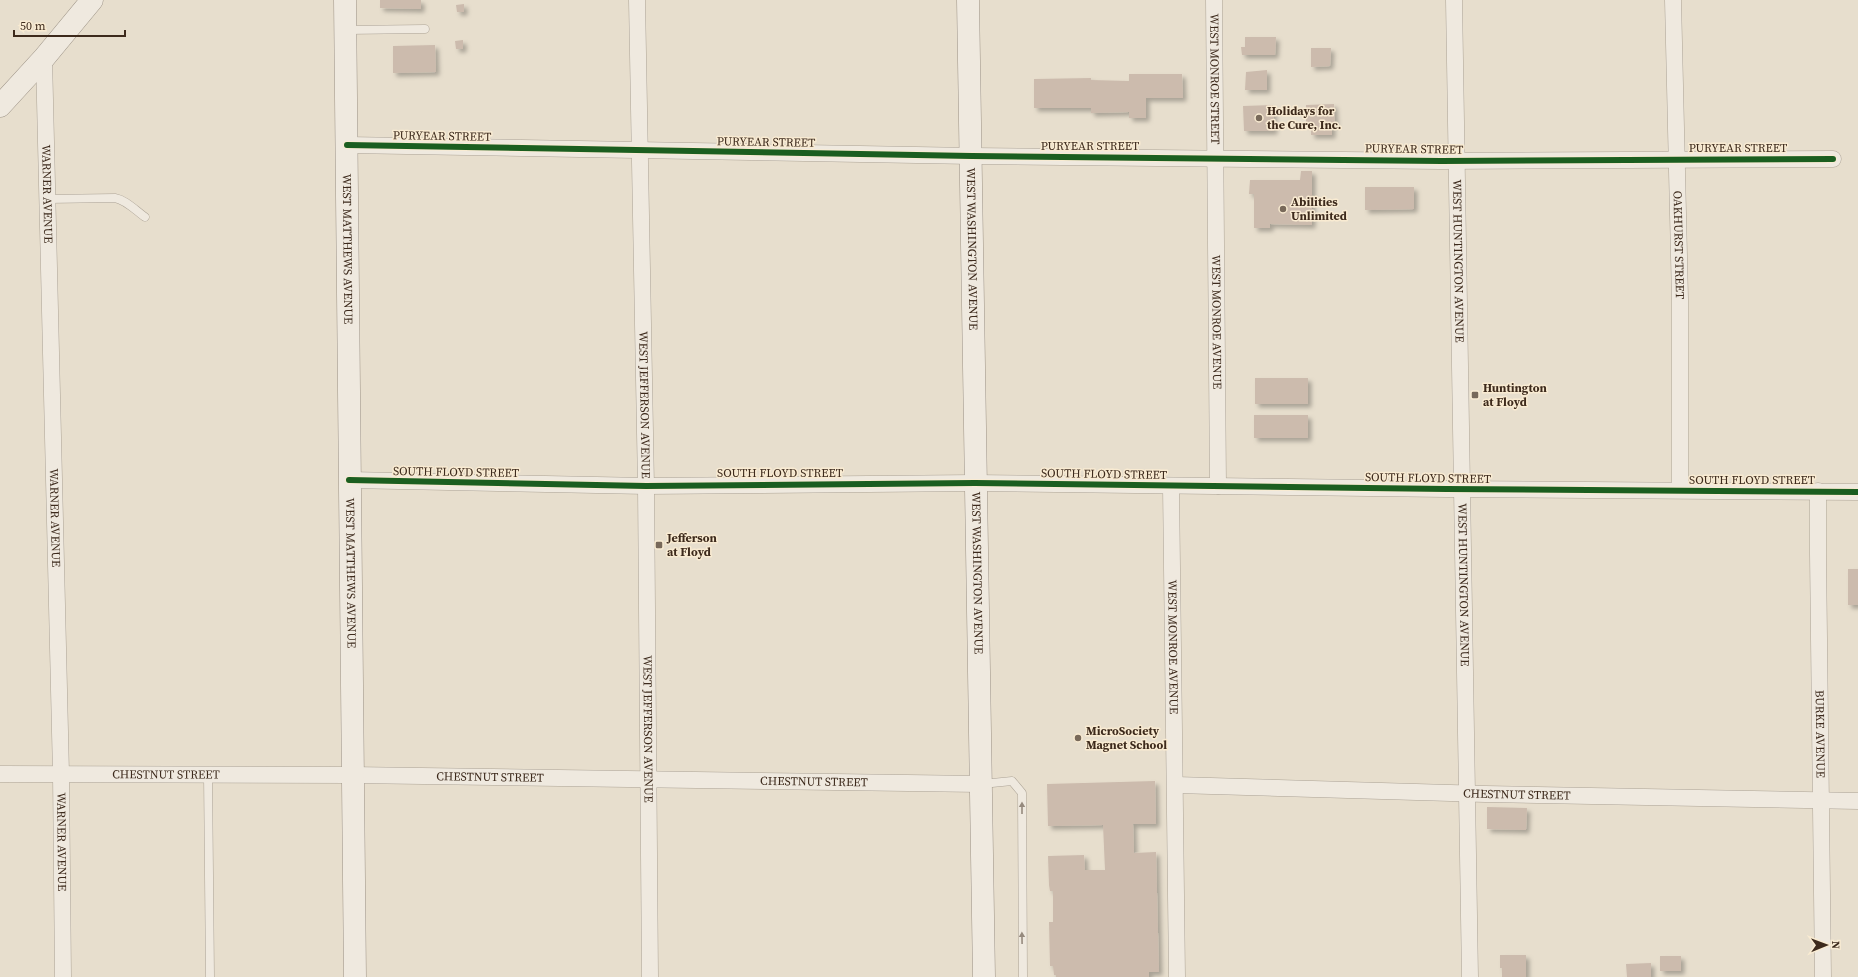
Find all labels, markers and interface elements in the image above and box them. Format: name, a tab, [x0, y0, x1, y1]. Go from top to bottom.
scale bar	[14, 12, 125, 38]
street label: WEST MONROE STREET	[1206, 14, 1223, 145]
text: 50 m	[20, 18, 46, 34]
place label: Holidays for the Cure, Inc.	[1267, 103, 1341, 133]
marker: Holidays for the Cure, Inc.	[1254, 113, 1264, 123]
street label: PURYEAR STREET	[393, 127, 492, 145]
street label: PURYEAR STREET	[717, 133, 816, 151]
street label: PURYEAR STREET	[1041, 138, 1140, 154]
street label: PURYEAR STREET	[1365, 140, 1464, 158]
street label: PURYEAR STREET	[1689, 140, 1788, 156]
street label: WARNER AVENUE	[38, 144, 56, 244]
street label: WEST WASHINGTON AVENUE	[963, 168, 981, 330]
street label: WEST MATTHEWS AVENUE	[339, 174, 356, 324]
street label: WEST HUNTINGTON AVENUE	[1449, 179, 1468, 343]
street label: OAKHURST STREET	[1669, 191, 1688, 300]
place label: Abilities Unlimited	[1291, 194, 1347, 224]
marker: Abilities Unlimited	[1278, 204, 1288, 214]
street label: WEST MONROE AVENUE	[1208, 255, 1225, 389]
street label: WEST JEFFERSON AVENUE	[635, 331, 654, 479]
place label: Huntington at Floyd	[1483, 380, 1547, 410]
marker: Huntington at Floyd	[1470, 390, 1480, 400]
street label: SOUTH FLOYD STREET	[393, 463, 520, 481]
street label: SOUTH FLOYD STREET	[717, 465, 844, 481]
street label: SOUTH FLOYD STREET	[1041, 465, 1168, 483]
street label: WARNER AVENUE	[46, 468, 64, 567]
street label: SOUTH FLOYD STREET	[1365, 469, 1492, 487]
street label: SOUTH FLOYD STREET	[1689, 472, 1816, 488]
street label: WEST WASHINGTON AVENUE	[968, 492, 987, 654]
street label: WEST MATTHEWS AVENUE	[342, 498, 360, 648]
street label: WEST HUNTINGTON AVENUE	[1454, 503, 1473, 667]
place label: Jefferson at Floyd	[666, 530, 718, 560]
marker: Jefferson at Floyd	[654, 540, 664, 550]
street label: WEST MONROE AVENUE	[1164, 580, 1182, 714]
street label: WEST JEFFERSON AVENUE	[639, 655, 657, 803]
street label: BURKE AVENUE	[1812, 690, 1829, 778]
place label: MicroSociety Magnet School	[1086, 723, 1167, 753]
marker: MicroSociety Magnet School	[1073, 733, 1083, 743]
street label: CHESTNUT STREET	[112, 766, 221, 783]
street label: CHESTNUT STREET	[436, 768, 545, 786]
street label: CHESTNUT STREET	[760, 773, 869, 790]
street label: CHESTNUT STREET	[1463, 785, 1572, 804]
street label: WARNER AVENUE	[53, 792, 70, 891]
one-way arrow	[1019, 801, 1025, 814]
north arrow	[1806, 925, 1846, 965]
one-way arrow	[1019, 931, 1025, 944]
text: N	[1828, 941, 1843, 949]

